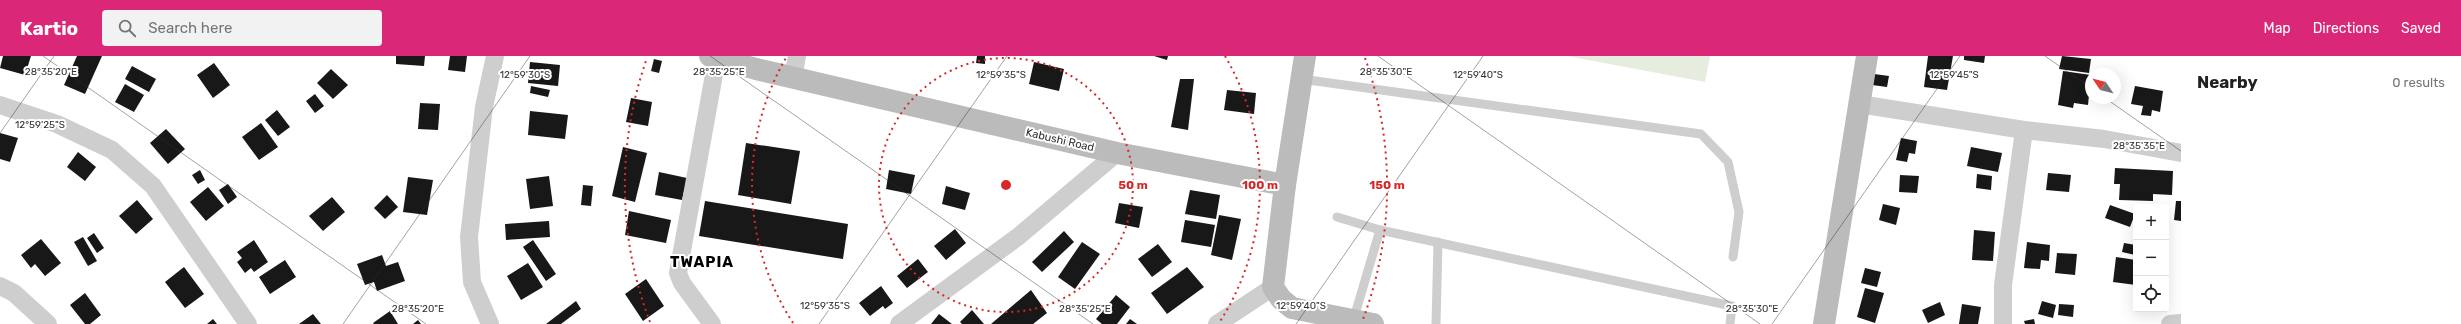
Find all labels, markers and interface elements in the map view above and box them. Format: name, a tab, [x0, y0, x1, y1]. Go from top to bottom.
search box	[102, 10, 382, 46]
text: Kartio	[20, 17, 78, 40]
icon: search	[116, 17, 138, 39]
text: Search here	[148, 19, 232, 37]
text: Map	[2264, 20, 2291, 37]
text: Directions	[2313, 20, 2379, 37]
text: Saved	[2401, 20, 2441, 37]
text: 28°35'20"E	[25, 66, 77, 78]
text: 28°35'25"E	[693, 66, 745, 78]
text: 28°35'30"E	[1360, 66, 1412, 78]
north arrow	[2085, 68, 2121, 104]
text: 12°59'30"S	[500, 69, 550, 81]
text: 12°59'35"S	[976, 69, 1026, 81]
text: 12°59'40"S	[1453, 69, 1503, 81]
text: 12°59'45"S	[1929, 69, 1979, 81]
text: Nearby	[2197, 72, 2258, 92]
text: 0 results	[2392, 75, 2445, 90]
text: 12°59'25"S	[15, 119, 65, 131]
street label: Kabushi Road	[1025, 126, 1095, 154]
text: 28°35'35"E	[2113, 140, 2165, 152]
centre of rings	[999, 178, 1013, 192]
text: 50 m	[1118, 178, 1148, 192]
text: 100 m	[1242, 178, 1278, 192]
text: 150 m	[1369, 178, 1405, 192]
map controls	[2133, 204, 2169, 312]
button: +	[2133, 204, 2169, 240]
button: −	[2133, 240, 2169, 276]
district label: TWAPIA	[670, 253, 734, 271]
button: locate	[2133, 276, 2169, 312]
text: 12°59'35"S	[800, 300, 850, 312]
text: 12°59'40"S	[1276, 300, 1326, 312]
text: 28°35'20"E	[392, 303, 444, 315]
text: 28°35'25"E	[1059, 303, 1111, 315]
text: 28°35'30"E	[1726, 303, 1778, 315]

